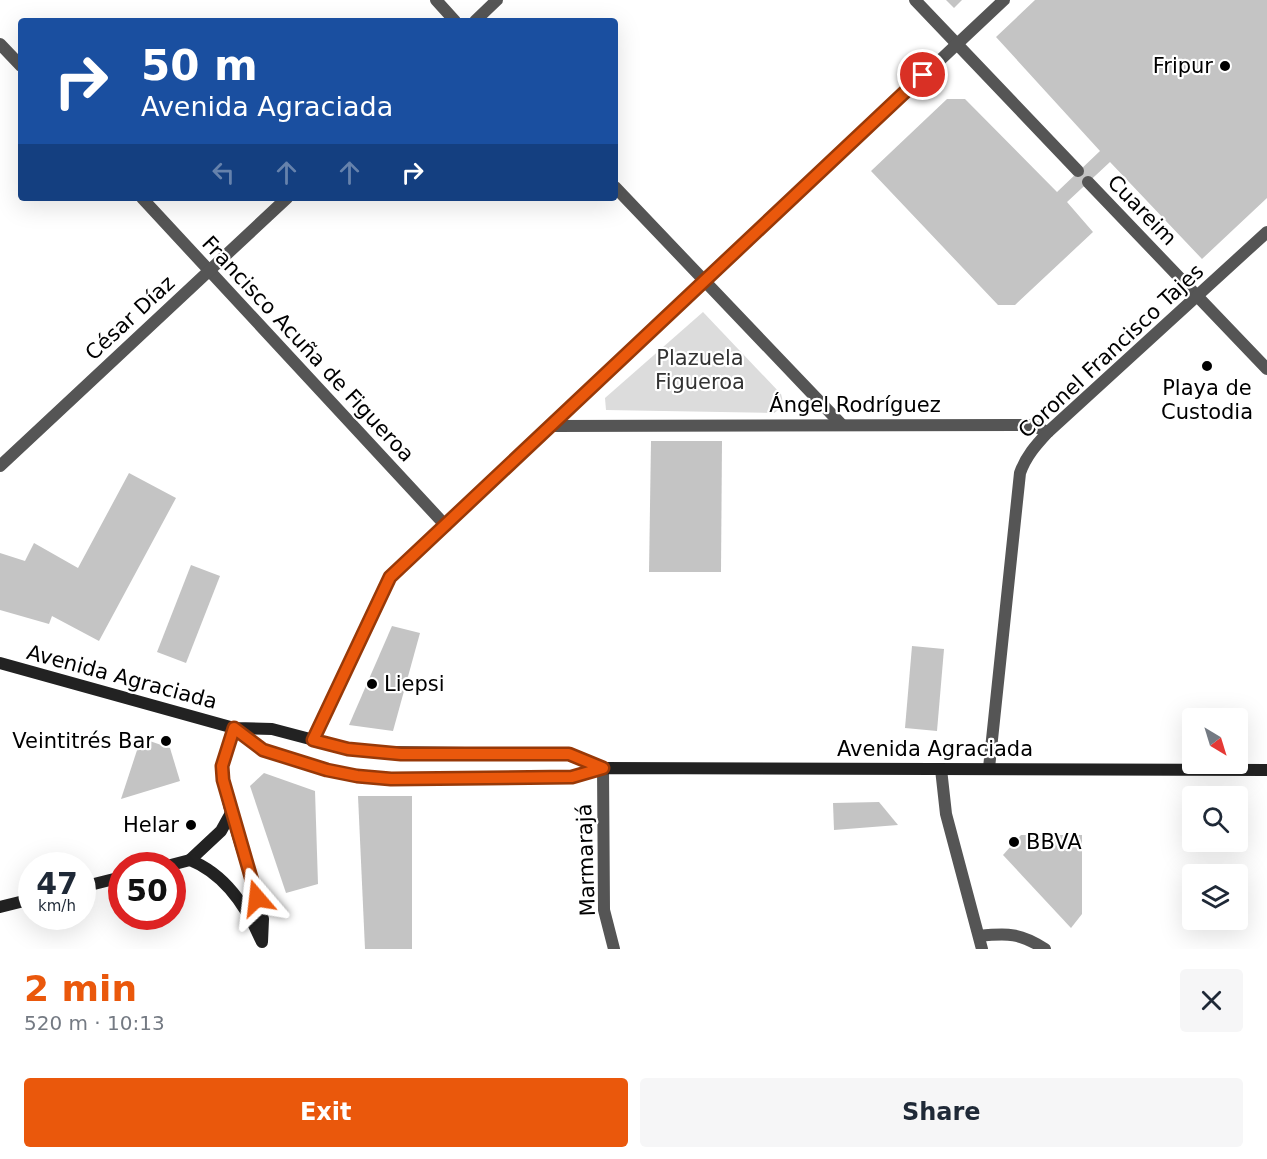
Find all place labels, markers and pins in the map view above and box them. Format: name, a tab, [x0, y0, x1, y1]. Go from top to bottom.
pin	[897, 49, 948, 100]
place label: Fripur	[1153, 54, 1213, 78]
marker: Fripur	[1218, 59, 1232, 73]
marker: Playa de Custodia	[1200, 359, 1214, 373]
place label: Playa de Custodia	[1161, 376, 1253, 424]
place label: Liepsi	[384, 672, 445, 696]
marker: Liepsi	[365, 677, 379, 691]
place label: Veintitrés Bar	[12, 729, 154, 753]
marker: Veintitrés Bar	[159, 734, 173, 748]
place label: Helar	[123, 813, 179, 837]
marker: Helar	[184, 818, 198, 832]
place label: BBVA	[1026, 830, 1082, 854]
marker: BBVA	[1007, 835, 1021, 849]

